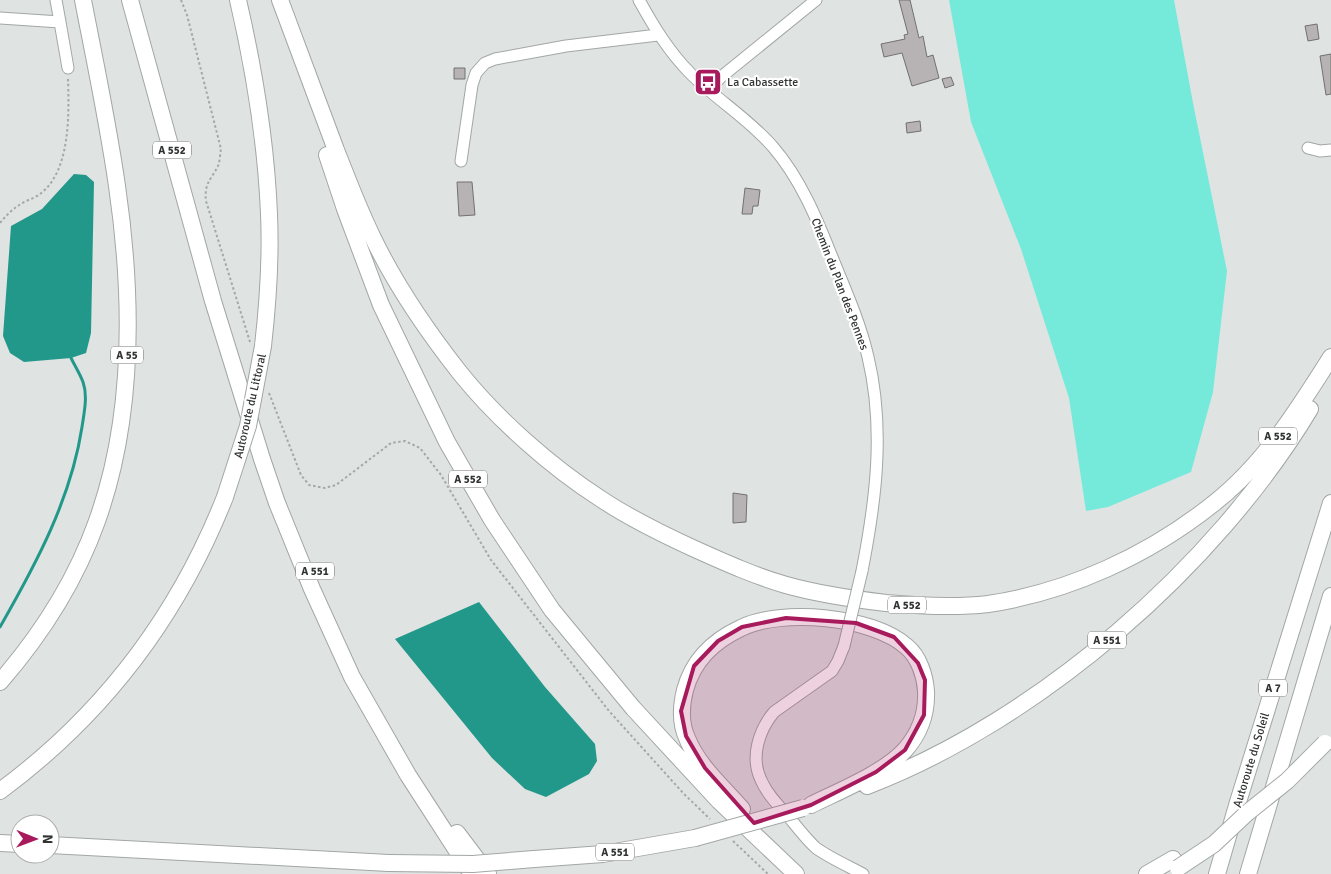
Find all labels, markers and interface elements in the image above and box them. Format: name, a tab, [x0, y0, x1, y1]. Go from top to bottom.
bus stop icon: La Cabassette	[693, 67, 723, 97]
place label: La Cabassette	[727, 75, 798, 90]
road number: A 552	[153, 142, 191, 158]
street label: Chemin du Plan des Pennes	[807, 216, 872, 352]
road number: A 55	[111, 346, 143, 364]
street label: Autoroute du Littoral	[231, 352, 270, 460]
road number: A 552	[1259, 428, 1297, 444]
road number: A 552	[449, 470, 487, 488]
road number: A 551	[296, 562, 334, 580]
road number: A 552	[888, 596, 926, 614]
road number: A 551	[1088, 632, 1126, 648]
road number: A 7	[1259, 680, 1287, 696]
street label: Autoroute du Soleil	[1230, 710, 1273, 809]
north arrow	[10, 814, 60, 864]
text: N	[39, 834, 56, 844]
road number: A 551	[596, 844, 634, 860]

